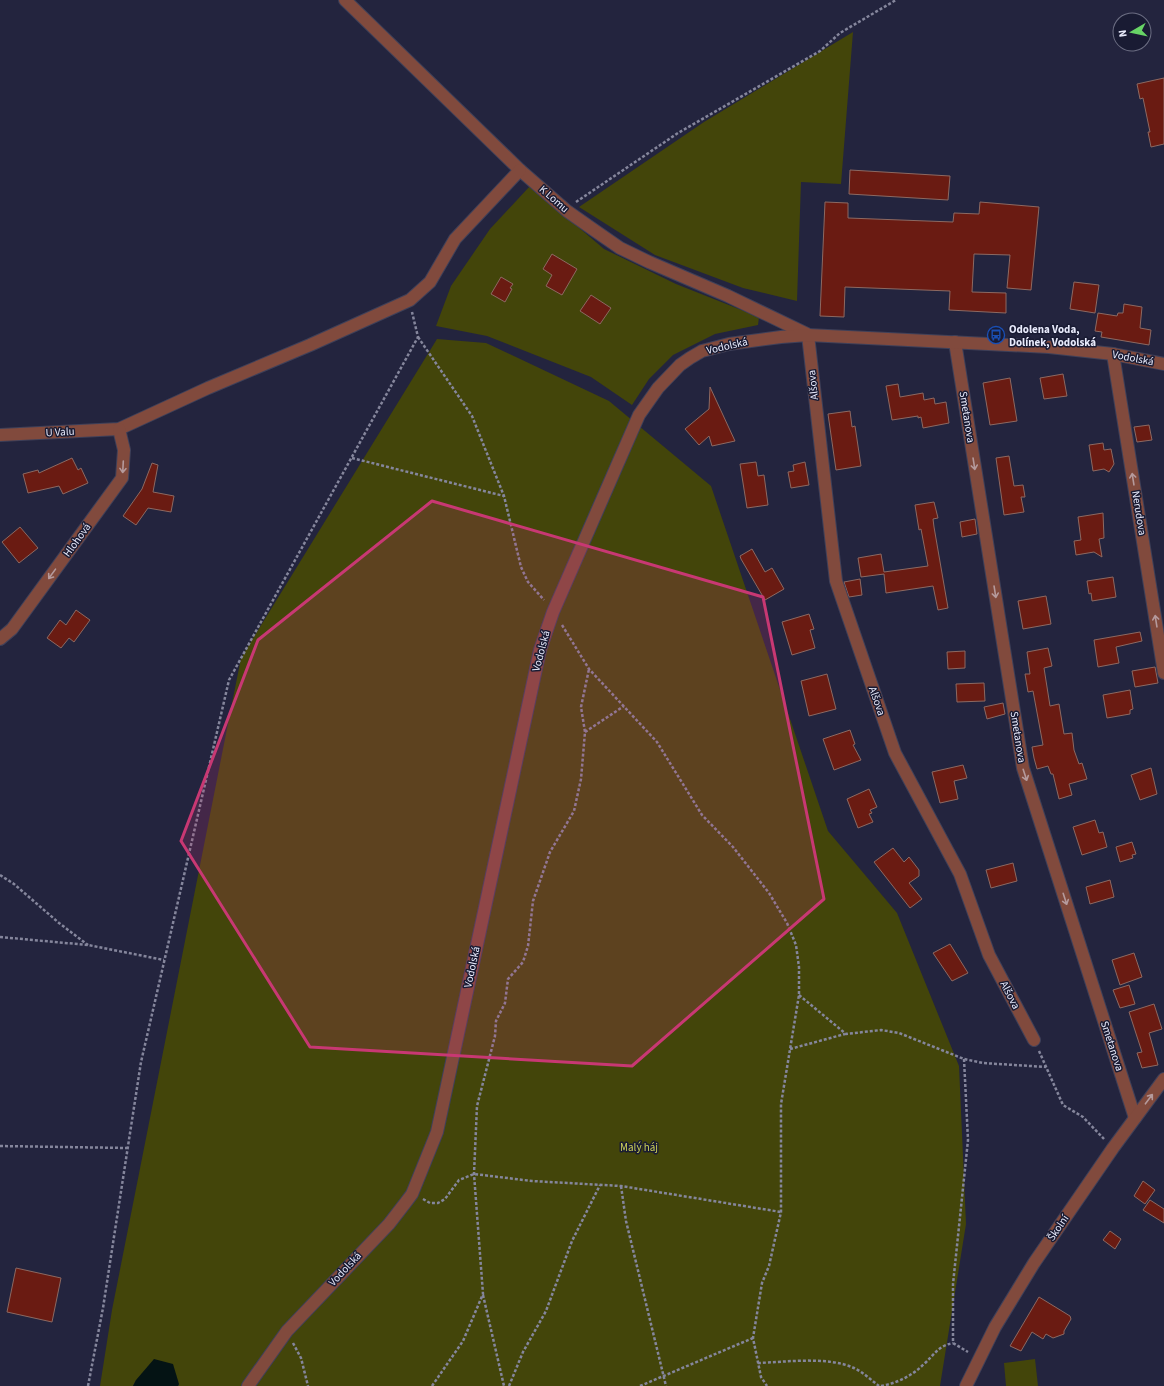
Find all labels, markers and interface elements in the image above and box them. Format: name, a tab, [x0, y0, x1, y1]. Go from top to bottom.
north arrow	[1112, 12, 1152, 52]
text: N	[1115, 29, 1131, 38]
street label: K Lomu	[536, 182, 572, 216]
place label: Odolena Voda, Dolínek, Vodolská	[1009, 322, 1096, 350]
bus stop icon: Odolena Voda, Dolínek, Vodolská	[986, 325, 1006, 345]
street label: Vodolská	[705, 334, 749, 358]
street label: Vodolská	[1111, 347, 1155, 369]
street label: Alšova	[804, 369, 822, 401]
street label: Smetanova	[956, 390, 978, 444]
street label: U Valu	[45, 424, 75, 440]
one-way arrow	[970, 457, 978, 470]
one-way arrow	[119, 460, 127, 473]
one-way arrow	[1129, 472, 1137, 485]
street label: Nerudova	[1128, 490, 1150, 536]
street label: Hlohová	[60, 520, 94, 560]
one-way arrow	[48, 569, 56, 580]
one-way arrow	[991, 585, 999, 598]
one-way arrow	[1152, 615, 1160, 628]
street label: Vodolská	[528, 629, 554, 673]
street label: Alšova	[865, 684, 889, 718]
street label: Smetanova	[1007, 710, 1029, 764]
one-way arrow	[1022, 769, 1030, 781]
one-way arrow	[1062, 893, 1069, 906]
street label: Vodolská	[460, 945, 484, 989]
street label: Alšova	[996, 978, 1024, 1012]
street label: Smetanova	[1097, 1019, 1127, 1073]
one-way arrow	[1145, 1093, 1154, 1104]
park label: Malý háj	[620, 1140, 658, 1155]
street label: Školní	[1044, 1212, 1072, 1244]
street label: Vodolská	[325, 1249, 365, 1289]

